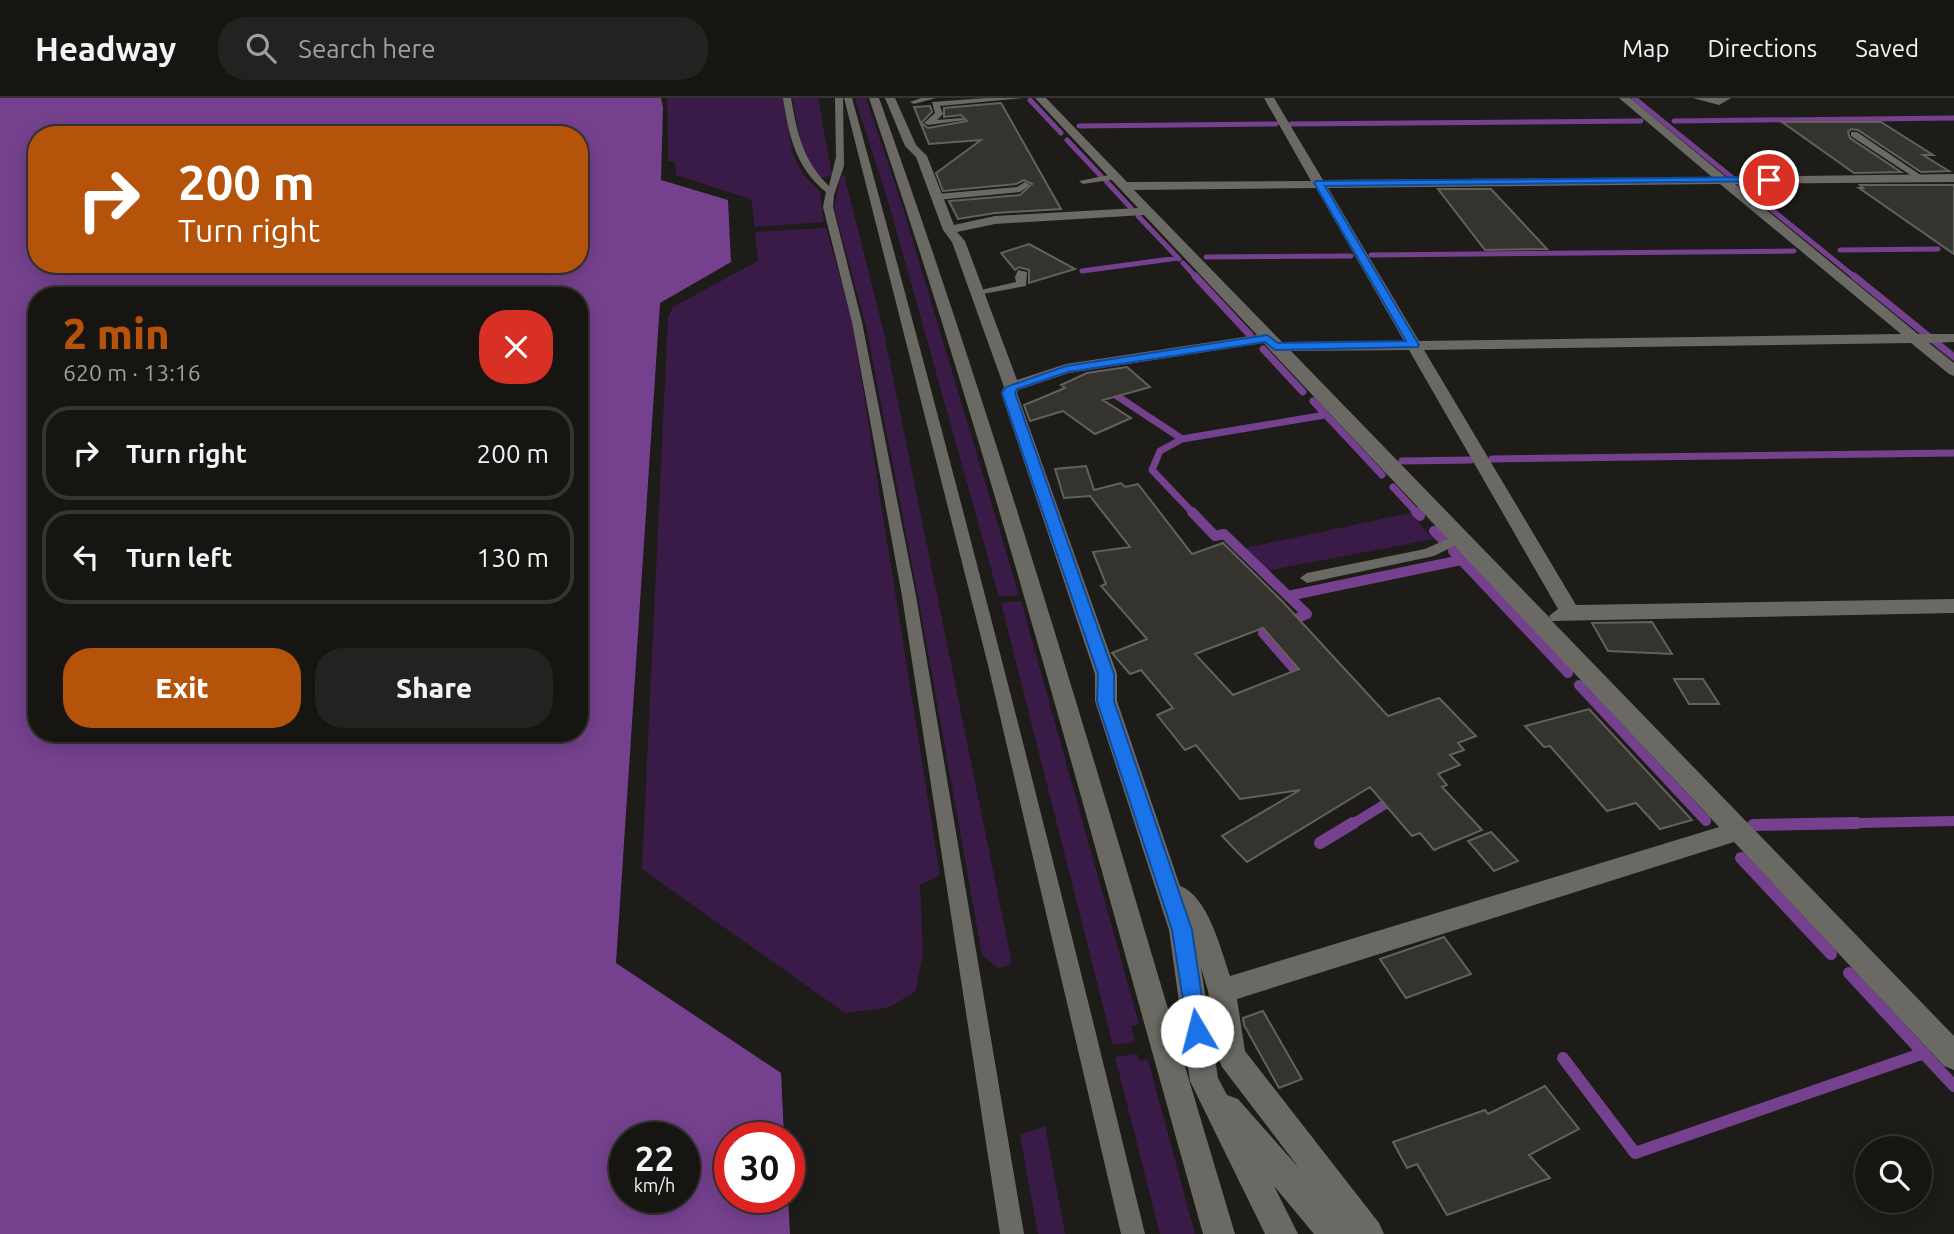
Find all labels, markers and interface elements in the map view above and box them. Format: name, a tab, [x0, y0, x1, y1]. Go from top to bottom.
search box	[218, 17, 708, 80]
icon: search	[242, 29, 280, 67]
text: Headway	[35, 30, 176, 67]
text: Search here	[298, 34, 436, 63]
text: Map	[1622, 35, 1669, 62]
text: Directions	[1707, 35, 1817, 62]
text: Saved	[1855, 35, 1919, 62]
pin	[1739, 150, 1799, 210]
icon: right	[63, 154, 154, 245]
text: 200 m	[178, 154, 315, 209]
icon: arrive	[1750, 161, 1788, 199]
text: Turn right	[178, 212, 320, 248]
text: 2 min	[63, 310, 170, 357]
button: close	[479, 310, 553, 384]
text: 620 m · 13:16	[63, 360, 201, 385]
icon: right	[67, 434, 105, 472]
text: Turn right	[126, 439, 247, 468]
text: 200 m	[477, 439, 549, 468]
icon: left	[67, 538, 105, 576]
text: Turn left	[126, 543, 232, 572]
text: 130 m	[477, 543, 549, 572]
button: Exit	[63, 648, 301, 728]
button: Share	[315, 648, 553, 728]
position arrow	[1160, 994, 1234, 1068]
speed limit sign: 30	[714, 1122, 805, 1213]
map controls	[1855, 1136, 1932, 1213]
button: search	[1855, 1136, 1932, 1213]
text: 22	[635, 1138, 674, 1178]
text: km/h	[634, 1175, 675, 1195]

